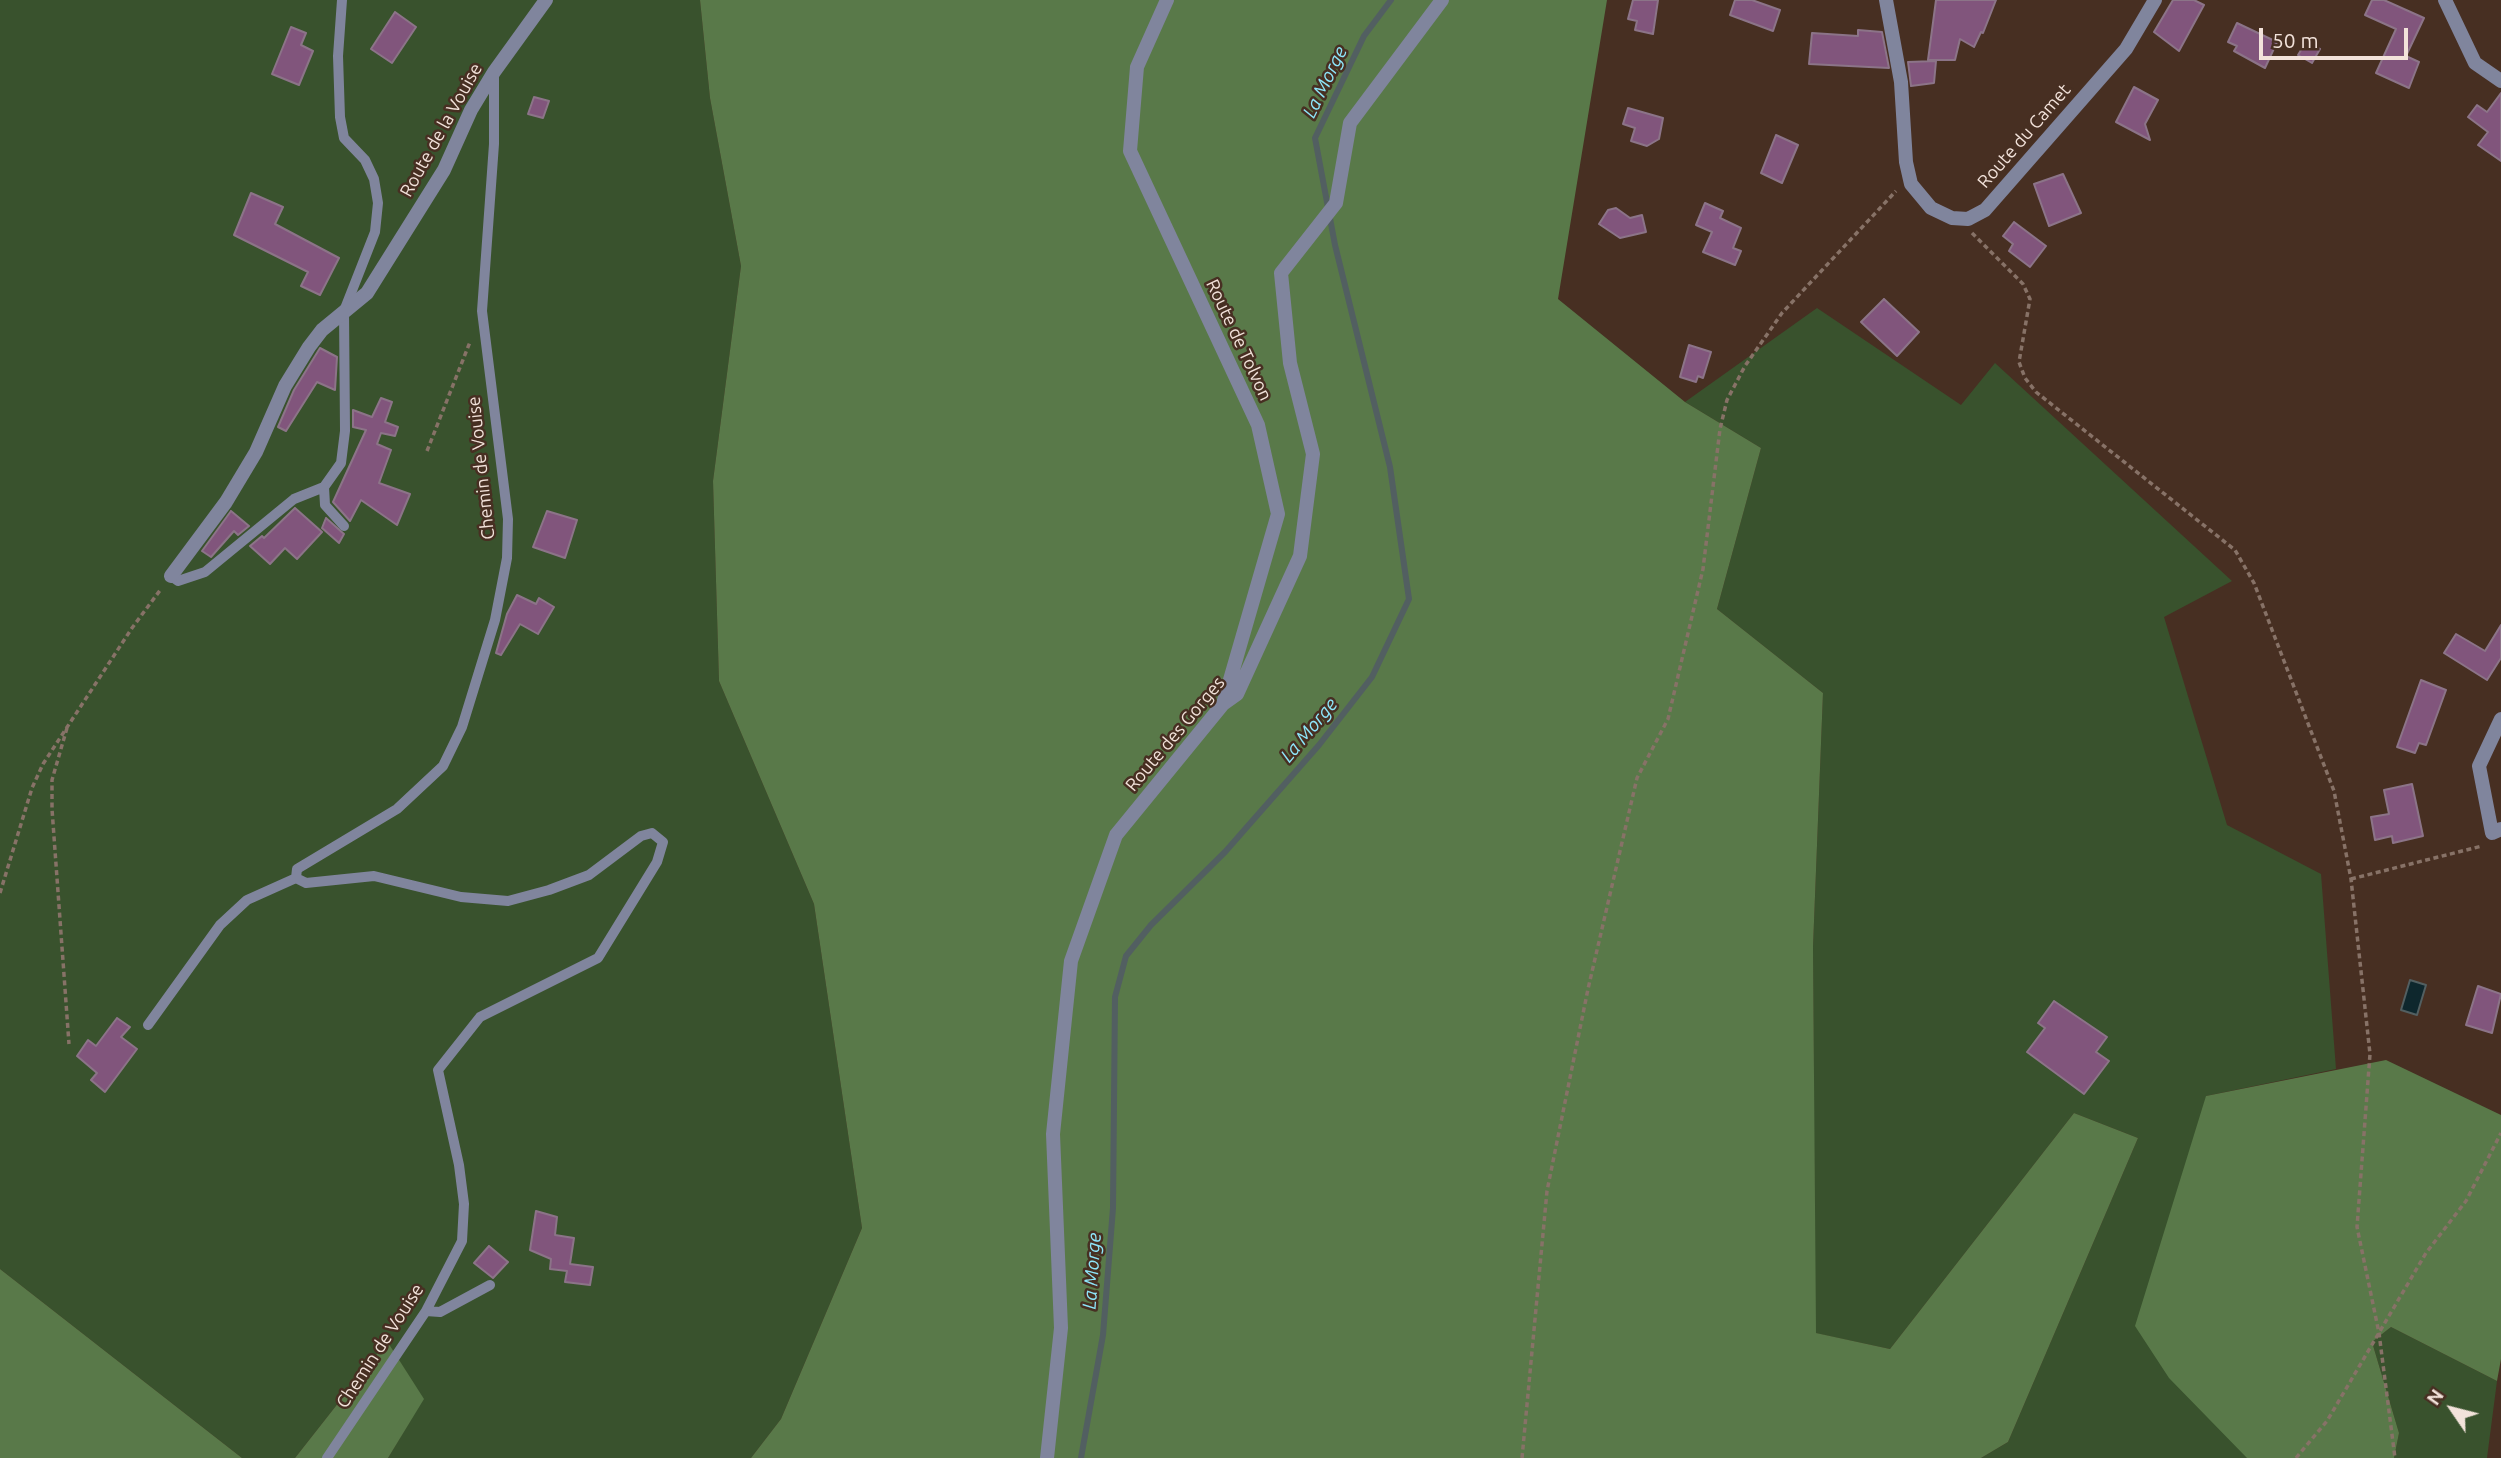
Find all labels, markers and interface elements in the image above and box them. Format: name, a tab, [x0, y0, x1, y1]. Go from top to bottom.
scale bar	[2263, 14, 2412, 58]
text: 50 m	[2272, 28, 2319, 52]
water label: La Morge	[1298, 43, 1352, 121]
street label: Route de la Vouise	[395, 59, 487, 201]
street label: Route du Camet	[1973, 80, 2075, 192]
street label: Route de Tolvon	[1201, 276, 1277, 404]
street label: Chemin de Vouise	[463, 395, 499, 541]
street label: Route des Gorges	[1121, 672, 1229, 796]
water label: La Morge	[1276, 693, 1342, 767]
water label: La Morge	[1078, 1232, 1106, 1310]
street label: Chemin de Vouise	[332, 1280, 428, 1412]
north arrow	[2417, 1374, 2487, 1444]
text: N	[2422, 1385, 2448, 1409]

